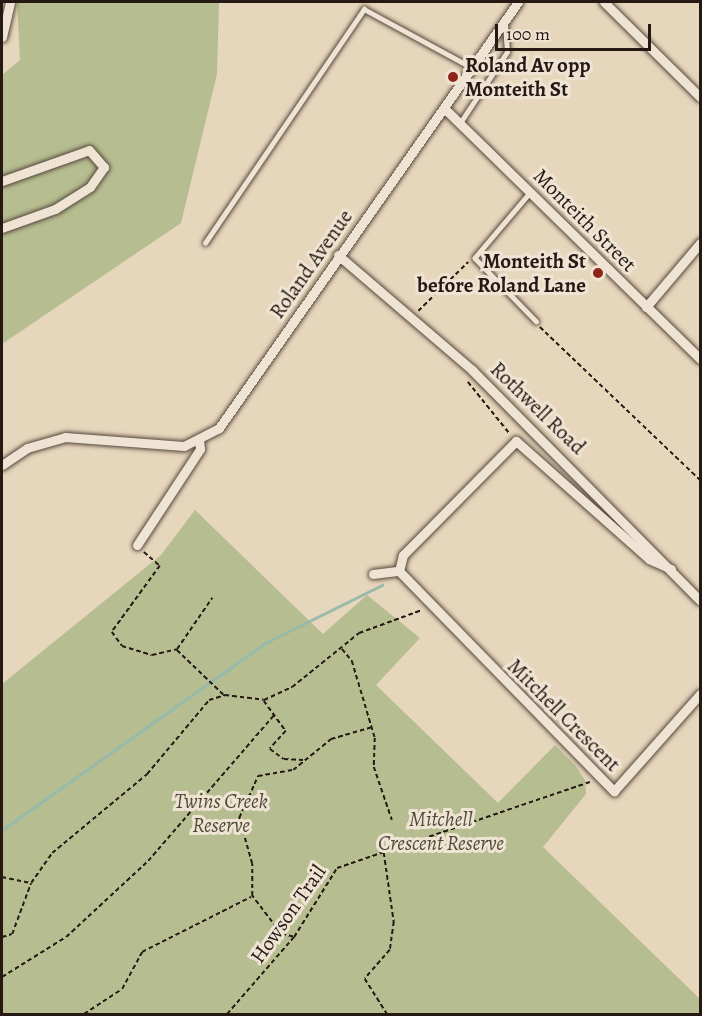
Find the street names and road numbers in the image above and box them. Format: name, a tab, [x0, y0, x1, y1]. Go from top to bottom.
street label: Monteith Street	[528, 163, 642, 277]
street label: Roland Avenue	[264, 205, 358, 323]
street label: Rothwell Road	[485, 356, 591, 460]
street label: Mitchell Crescent	[502, 653, 626, 777]
street label: Howson Trail	[245, 860, 331, 968]

